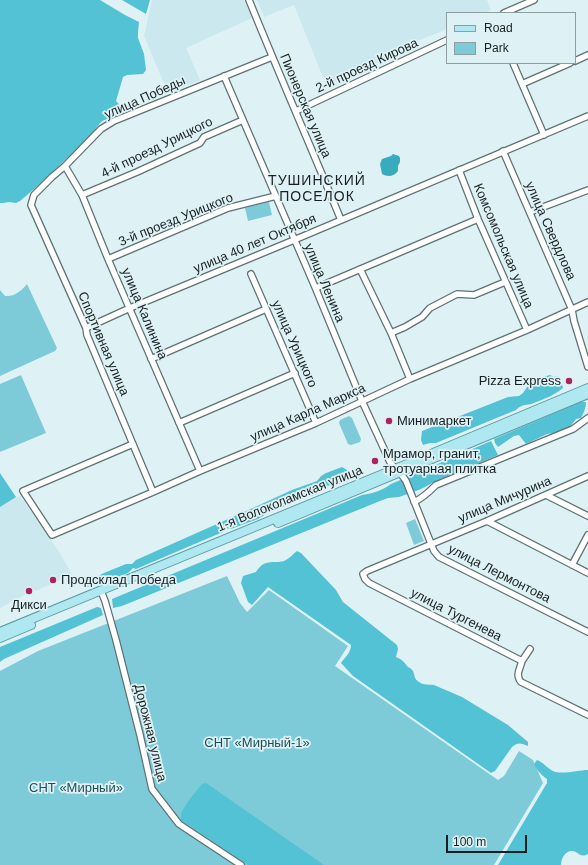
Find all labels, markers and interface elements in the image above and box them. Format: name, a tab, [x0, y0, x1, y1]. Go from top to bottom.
legend	[446, 12, 576, 64]
text: Road	[484, 21, 513, 35]
street label: 2-й проезд Кирова	[313, 35, 421, 97]
text: Park	[484, 41, 509, 55]
street label: Пионерская улица	[276, 52, 334, 160]
street label: улица Победы	[102, 73, 188, 123]
street label: 4-й проезд Урицкого	[99, 114, 215, 182]
district label: ТУШИНСКИЙ ПОСЕЛОК	[268, 173, 366, 206]
street label: улица Свердлова	[521, 179, 579, 283]
street label: Комсомольская улица	[470, 181, 536, 311]
street label: 3-й проезд Урицкого	[116, 190, 236, 250]
street label: улица 40 лет Октября	[191, 211, 319, 277]
street label: улица Ленина	[300, 241, 348, 325]
street label: улица Калинина	[118, 266, 170, 362]
street label: Спортивная улица	[74, 290, 132, 398]
street label: улица Урицкого	[268, 298, 320, 390]
place label: Pizza Express	[479, 373, 561, 389]
marker: Pizza Express	[564, 376, 574, 386]
street label: улица Карла Маркса	[248, 381, 368, 445]
place label: Минимаркет	[397, 413, 472, 429]
marker: Минимаркет	[384, 416, 394, 426]
place label: Мрамор, гранит, тротуарная плитка	[383, 446, 496, 477]
marker: Мрамор, гранит, тротуарная плитка	[370, 456, 380, 466]
street label: 1-я Волоколамская улица	[215, 463, 365, 535]
street label: улица Мичурина	[456, 473, 554, 527]
street label: улица Лермонтова	[445, 541, 553, 607]
place label: Продсклад Победа	[61, 572, 176, 588]
marker: Продсклад Победа	[48, 575, 58, 585]
street label: улица Тургенева	[408, 585, 504, 645]
marker: Дикси	[24, 586, 34, 596]
place label: Дикси	[11, 597, 47, 613]
street label: Дорожная улица	[130, 683, 170, 783]
park label: СНТ «Мирный-1»	[204, 735, 310, 751]
park label: СНТ «Мирный»	[29, 780, 123, 796]
scale bar	[448, 827, 529, 853]
text: 100 m	[453, 835, 486, 849]

